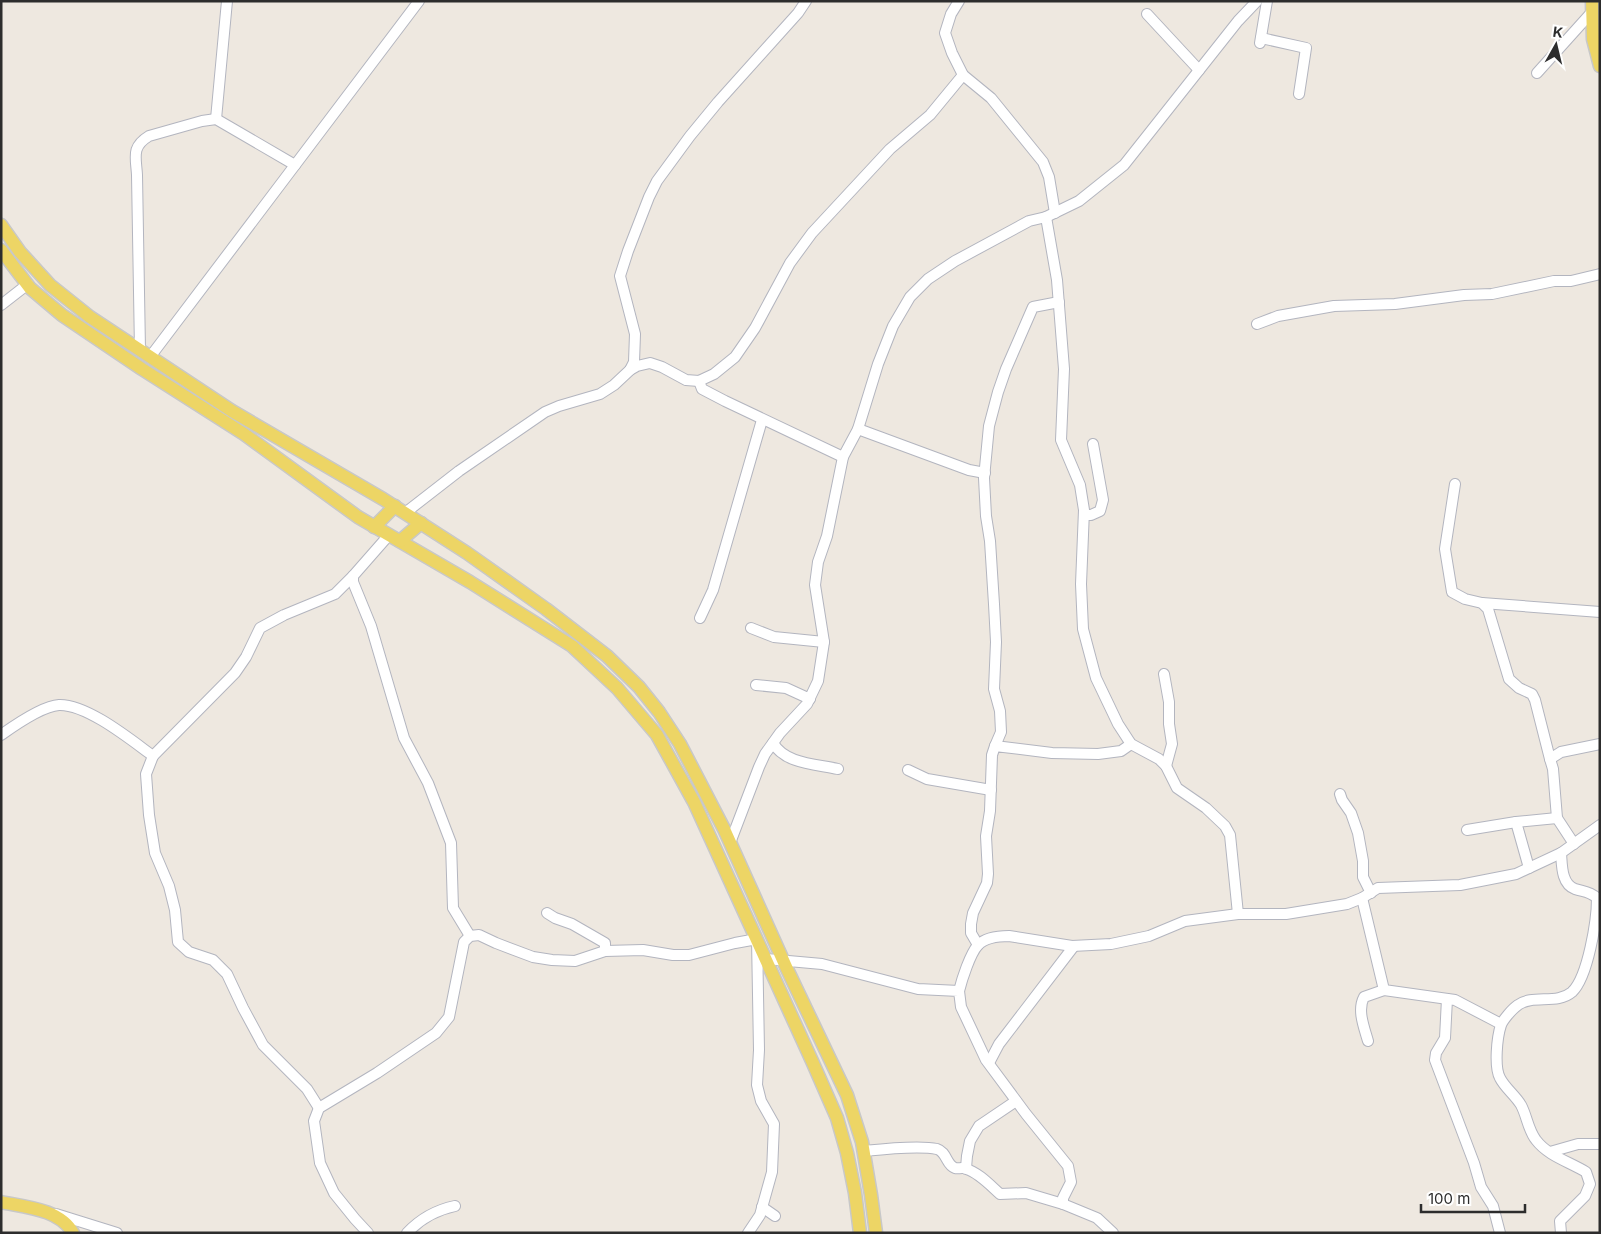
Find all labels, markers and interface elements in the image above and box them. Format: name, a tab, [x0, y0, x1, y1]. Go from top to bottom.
north arrow	[1531, 20, 1581, 70]
text: K	[1552, 23, 1564, 41]
scale bar	[1421, 1182, 1525, 1214]
text: 100 m	[1428, 1189, 1470, 1208]

